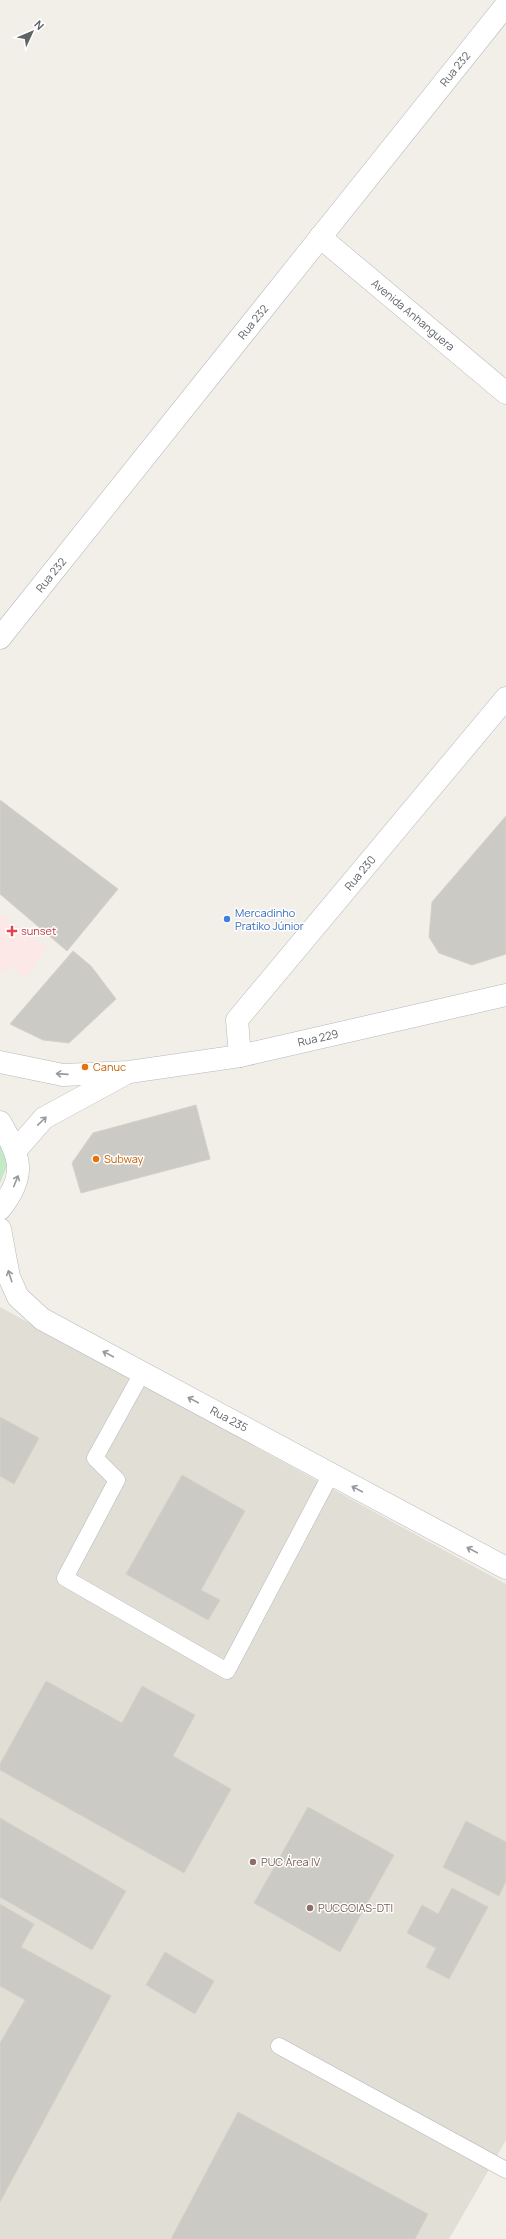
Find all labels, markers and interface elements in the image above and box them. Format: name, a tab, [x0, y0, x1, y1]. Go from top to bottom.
north arrow	[12, 12, 52, 52]
text: N	[31, 17, 48, 33]
street label: Rua 232	[436, 48, 473, 89]
street label: Avenida Anhanguera	[369, 275, 458, 354]
street label: Rua 232	[234, 301, 271, 342]
street label: Rua 232	[32, 554, 69, 595]
street label: Rua 230	[341, 852, 378, 893]
place label: Mercadinho Pratiko Júnior	[235, 905, 304, 933]
marker: Mercadinho Pratiko Júnior	[222, 914, 232, 924]
place label: sunset	[21, 923, 56, 938]
marker: sunset	[6, 925, 18, 937]
street label: Rua 229	[296, 1026, 340, 1049]
place label: Canuc	[93, 1059, 126, 1074]
marker: Canuc	[80, 1062, 90, 1072]
one-way arrow	[56, 1070, 69, 1077]
one-way arrow	[37, 1116, 47, 1126]
place label: Subway	[104, 1151, 144, 1166]
marker: Subway	[91, 1154, 101, 1164]
one-way arrow	[13, 1175, 20, 1187]
one-way arrow	[6, 1269, 13, 1282]
one-way arrow	[102, 1350, 114, 1358]
one-way arrow	[188, 1396, 200, 1404]
street label: Rua 235	[208, 1402, 251, 1435]
one-way arrow	[351, 1484, 363, 1492]
one-way arrow	[466, 1546, 478, 1553]
place label: PUC Área IV	[261, 1854, 320, 1869]
marker: PUC Área IV	[248, 1857, 258, 1867]
place label: PUCGOIAS-DTI	[318, 1900, 393, 1915]
marker: PUCGOIAS-DTI	[305, 1903, 315, 1913]

